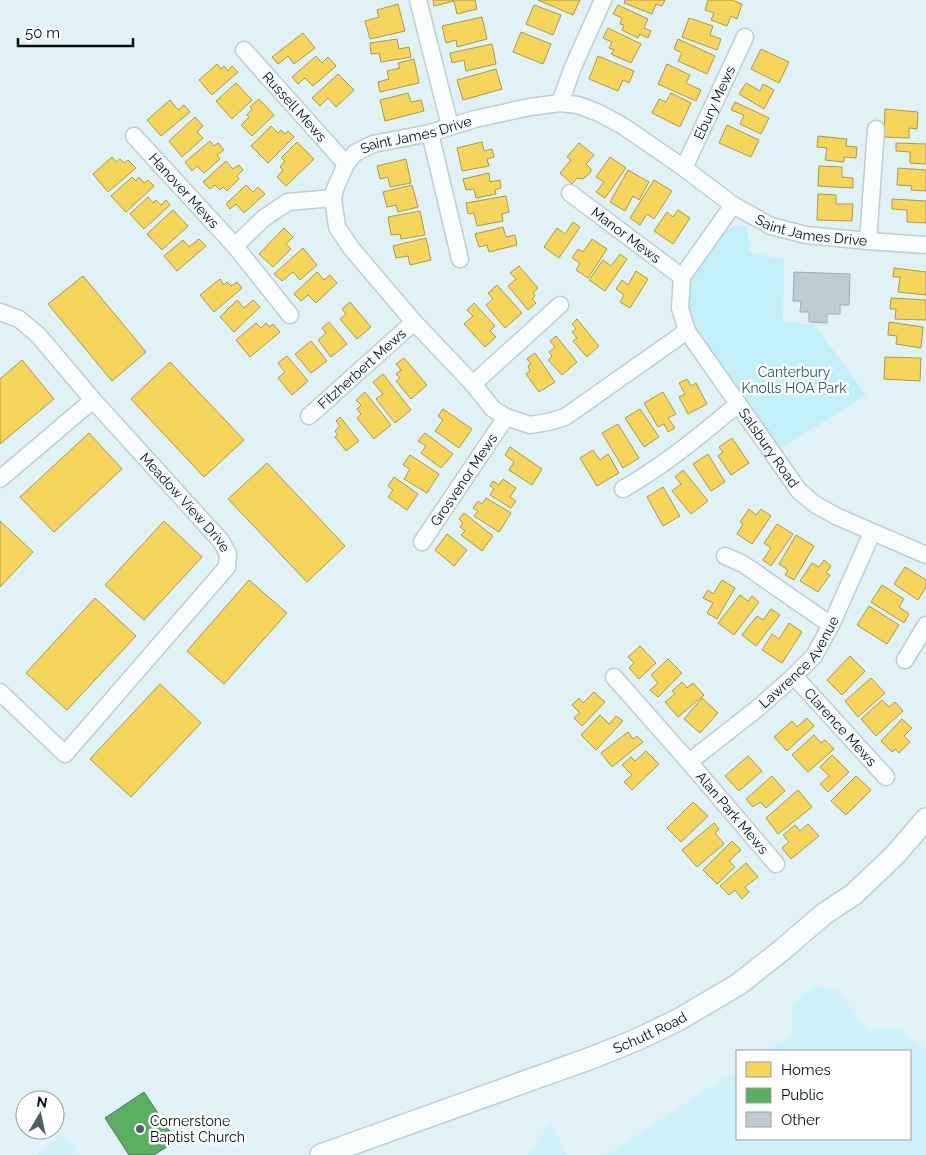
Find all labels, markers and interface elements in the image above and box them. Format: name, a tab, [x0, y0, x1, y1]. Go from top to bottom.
scale bar	[18, 15, 132, 47]
text: 50 m	[25, 24, 60, 42]
street label: Ebury Mews	[690, 63, 739, 142]
street label: Russell Mews	[259, 68, 330, 145]
street label: Saint James Drive	[358, 113, 474, 157]
street label: Hanover Mews	[146, 150, 223, 231]
street label: Manor Mews	[588, 204, 664, 266]
street label: Saint James Drive	[753, 211, 868, 249]
street label: Fitzherbert Mews	[315, 325, 409, 412]
park label: Canterbury Knolls HOA Park	[741, 364, 847, 396]
street label: Salsbury Road	[736, 405, 802, 491]
street label: Grosvenor Mews	[427, 430, 501, 529]
street label: Meadow View Drive	[137, 449, 233, 555]
street label: Lawrence Avenue	[756, 614, 842, 711]
street label: Clarence Mews	[801, 685, 880, 769]
street label: Alan Park Mews	[693, 768, 772, 857]
street label: Schutt Road	[611, 1009, 690, 1056]
legend	[736, 1050, 911, 1140]
text: Homes	[781, 1061, 831, 1079]
text: Public	[781, 1086, 824, 1104]
north arrow	[15, 1090, 65, 1140]
text: N	[36, 1093, 49, 1111]
text: Other	[781, 1111, 821, 1129]
place label: Cornerstone Baptist Church	[150, 1113, 245, 1145]
marker: Cornerstone Baptist Church	[134, 1123, 146, 1135]

